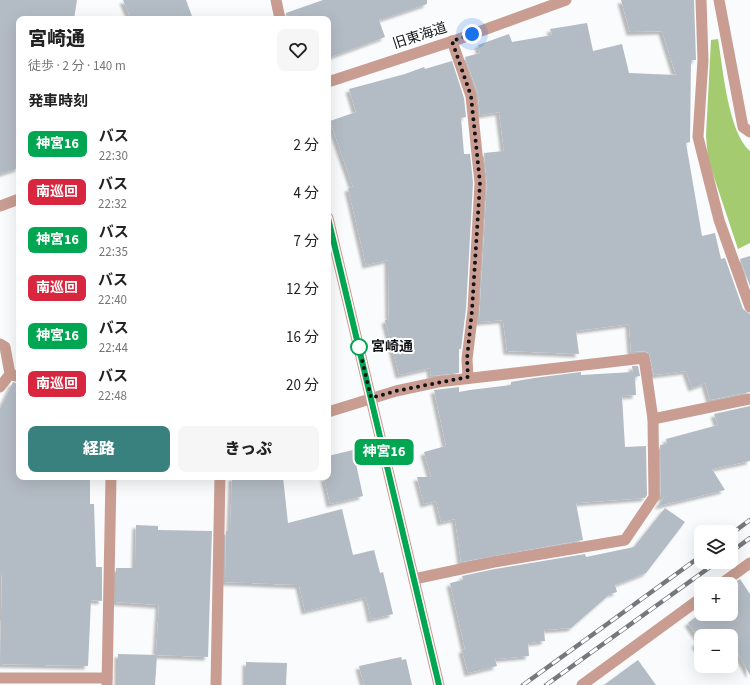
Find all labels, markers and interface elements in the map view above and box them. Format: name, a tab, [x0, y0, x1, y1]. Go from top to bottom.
street label: 旧東海道	[390, 18, 450, 54]
your location	[462, 24, 482, 44]
text: 宮崎通	[28, 26, 85, 53]
button: heart	[277, 29, 319, 71]
text: 徒歩 · 2 分 · 140 m	[28, 57, 126, 75]
text: 発車時刻	[28, 91, 88, 112]
text: バス	[99, 126, 129, 147]
text: 神宮16	[36, 134, 79, 154]
text: 2 分	[294, 135, 319, 156]
text: 22:30	[99, 147, 128, 165]
text: バス	[98, 174, 128, 195]
text: 南巡回	[36, 182, 78, 202]
text: 4 分	[294, 183, 319, 204]
text: 22:32	[98, 195, 127, 213]
text: バス	[99, 222, 129, 243]
text: 神宮16	[36, 230, 79, 250]
text: 7 分	[294, 231, 319, 252]
text: 22:35	[99, 243, 128, 261]
text: バス	[98, 270, 128, 291]
text: 南巡回	[36, 278, 78, 298]
text: 12 分	[286, 279, 319, 300]
text: 22:40	[98, 291, 127, 309]
text: バス	[99, 318, 129, 339]
text: 神宮16	[36, 326, 79, 346]
text: 16 分	[286, 327, 319, 348]
place label: 宮崎通	[371, 337, 413, 357]
marker: 宮崎通	[350, 338, 368, 356]
text: 22:44	[99, 339, 128, 357]
text: バス	[98, 366, 128, 387]
text: 南巡回	[36, 374, 78, 394]
text: 20 分	[286, 375, 319, 396]
text: 22:48	[98, 387, 127, 405]
button: 経路	[28, 426, 170, 472]
button: きっぷ	[178, 426, 319, 472]
line badge: 神宮16	[356, 439, 412, 465]
text: 神宮16	[363, 442, 405, 462]
map controls	[694, 525, 738, 673]
button: layers	[694, 525, 738, 569]
button: +	[694, 577, 738, 621]
button: −	[694, 629, 738, 673]

